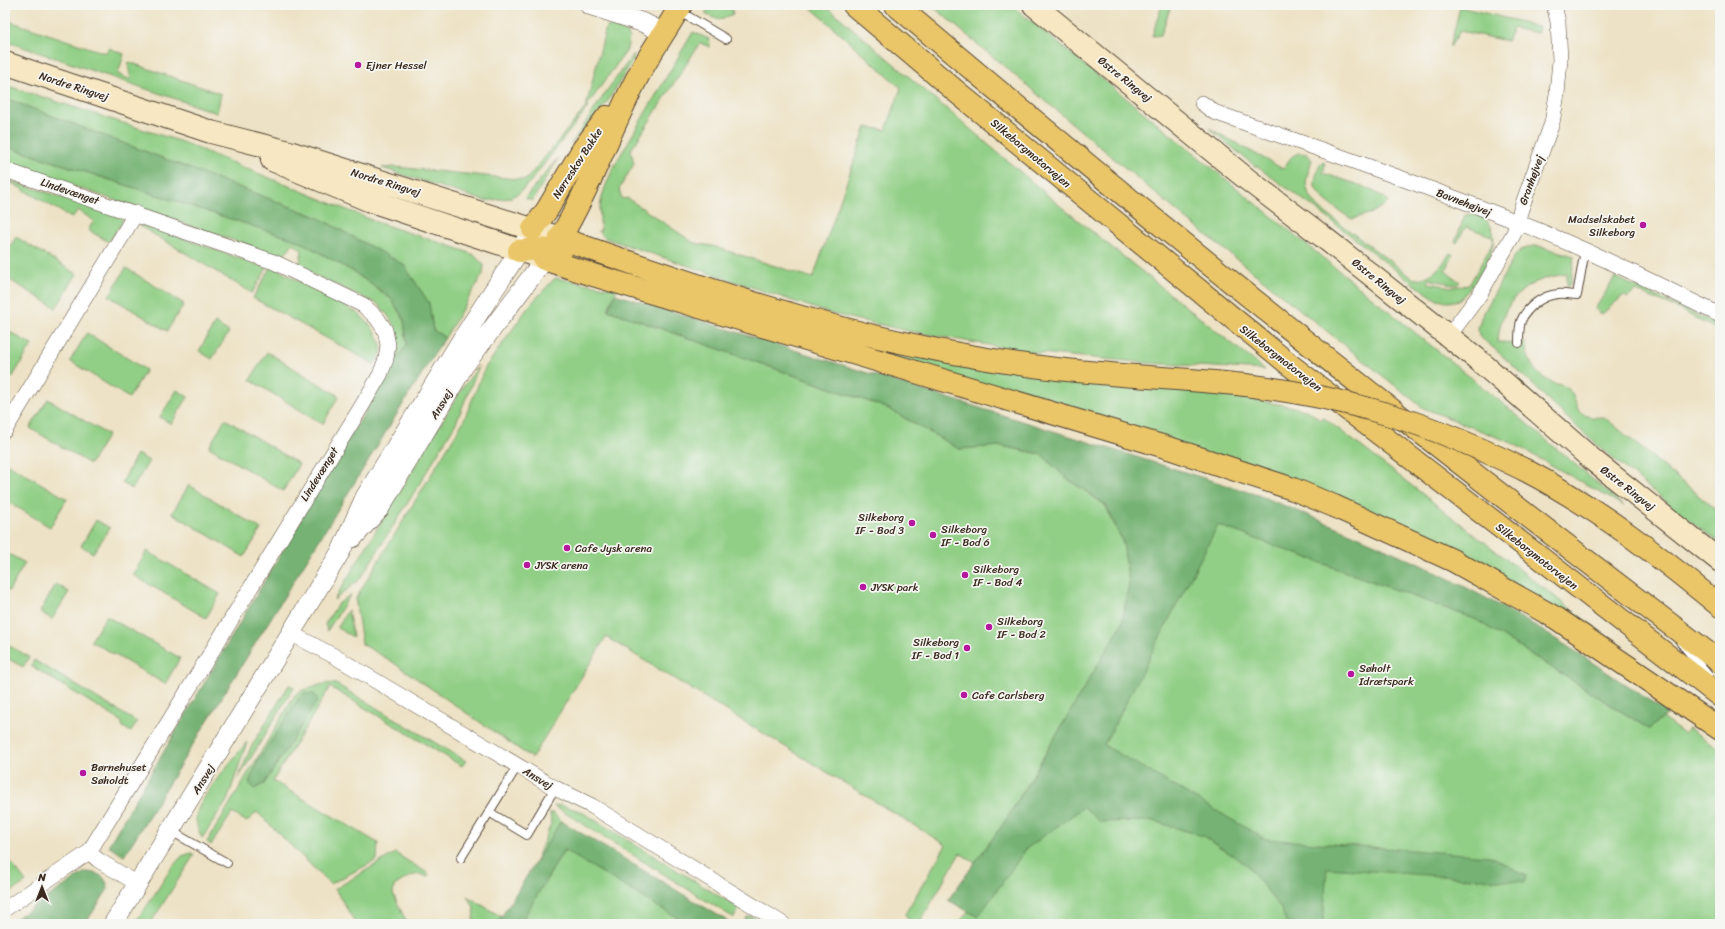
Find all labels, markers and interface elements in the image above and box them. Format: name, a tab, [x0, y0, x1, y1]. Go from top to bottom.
street label: Østre Ringvej	[1093, 51, 1156, 108]
place label: Ejner Hessel	[366, 56, 427, 75]
marker: Ejner Hessel	[353, 60, 363, 70]
street label: Nordre Ringvej	[37, 66, 111, 107]
street label: Silkeborgmotorvejen	[986, 114, 1075, 193]
street label: Nørreskov Bakke	[547, 124, 608, 203]
street label: Granhøjvej	[1514, 152, 1550, 208]
street label: Nordre Ringvej	[349, 163, 423, 202]
street label: Lindevænget	[38, 173, 102, 211]
street label: Bavnehøjvej	[1433, 183, 1495, 222]
place label: Madselskabet Silkeborg	[1568, 210, 1635, 242]
marker: Madselskabet Silkeborg	[1638, 220, 1648, 230]
street label: Østre Ringvej	[1347, 253, 1410, 310]
street label: Silkeborgmotorvejen	[1235, 320, 1326, 397]
street label: Ansvej	[424, 385, 458, 424]
street label: Lindevænget	[295, 443, 344, 505]
street label: Østre Ringvej	[1596, 461, 1660, 516]
place label: Silkeborg IF - Bod 3	[854, 508, 904, 540]
marker: Silkeborg IF - Bod 3	[907, 518, 917, 528]
street label: Silkeborgmotorvejen	[1491, 518, 1582, 595]
place label: Silkeborg IF - Bod 6	[940, 520, 990, 552]
marker: Silkeborg IF - Bod 6	[928, 530, 938, 540]
place label: Cafe Jysk arena	[575, 539, 653, 558]
marker: Cafe Jysk arena	[562, 543, 572, 553]
place label: JYSK arena	[534, 556, 589, 575]
marker: JYSK arena	[522, 560, 532, 570]
place label: Silkeborg IF - Bod 4	[972, 560, 1022, 592]
marker: Silkeborg IF - Bod 4	[960, 570, 970, 580]
place label: JYSK park	[870, 578, 919, 597]
marker: JYSK park	[858, 582, 868, 592]
place label: Silkeborg IF - Bod 2	[996, 612, 1046, 644]
marker: Silkeborg IF - Bod 2	[984, 622, 994, 632]
place label: Silkeborg IF - Bod 1	[911, 633, 959, 665]
marker: Silkeborg IF - Bod 1	[962, 643, 972, 653]
place label: Søholt Idrætspark	[1358, 659, 1414, 691]
marker: Søholt Idrætspark	[1346, 669, 1356, 679]
place label: Cafe Carlsberg	[972, 686, 1045, 705]
marker: Cafe Carlsberg	[959, 690, 969, 700]
place label: Børnehuset Søholdt	[91, 758, 147, 790]
street label: Ansvej	[186, 760, 220, 799]
street label: Ansvej	[518, 761, 557, 795]
marker: Børnehuset Søholdt	[78, 768, 88, 778]
north arrow	[22, 867, 62, 907]
text: N	[37, 868, 46, 887]

